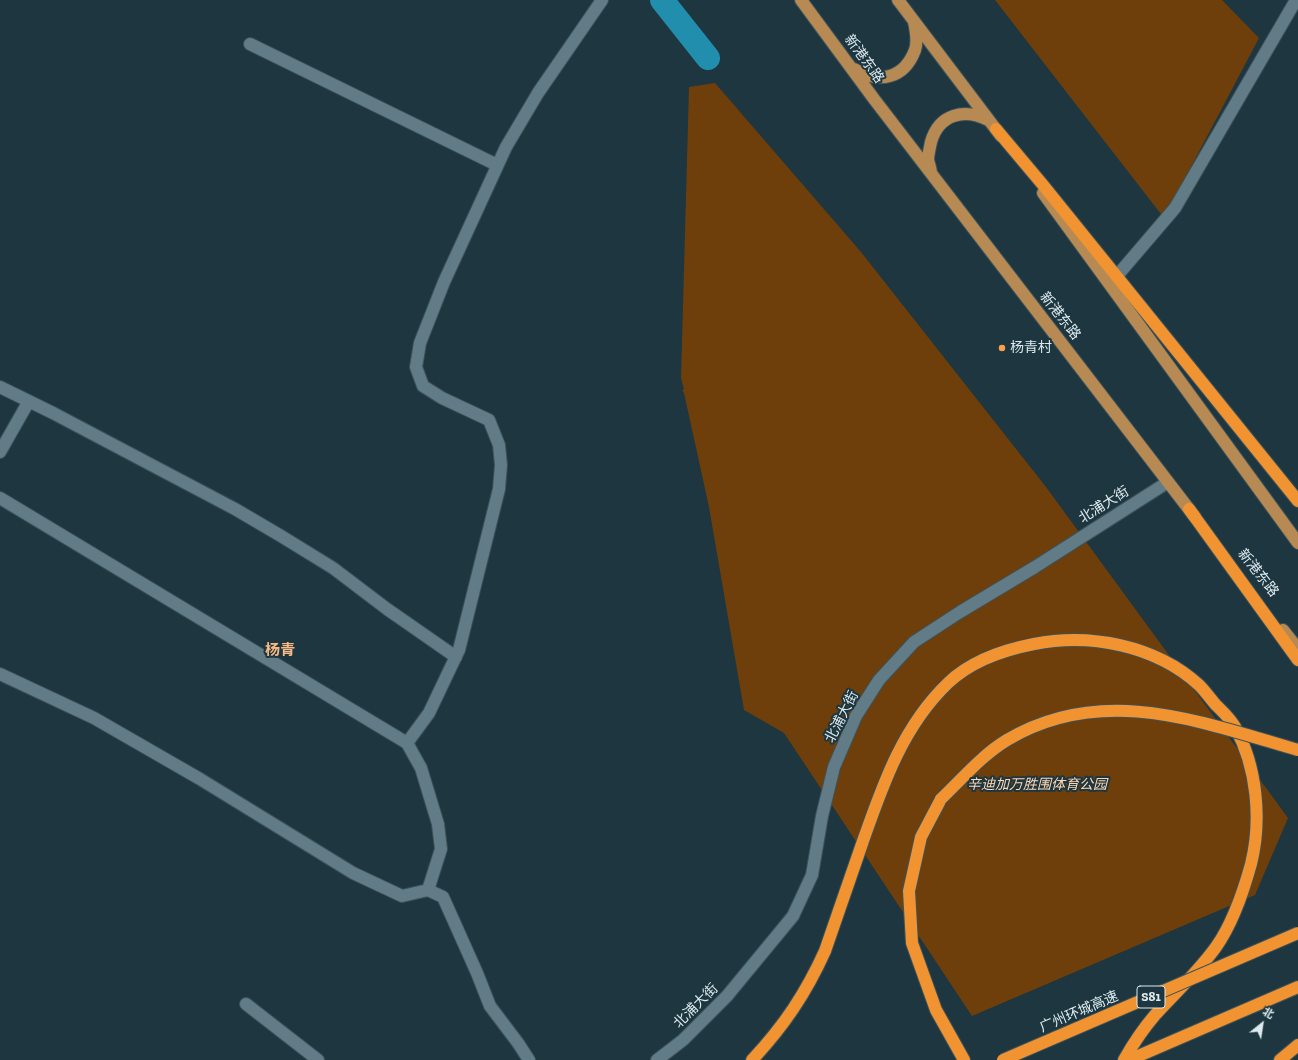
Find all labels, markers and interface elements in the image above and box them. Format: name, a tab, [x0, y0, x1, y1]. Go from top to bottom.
street label: 新港东路	[841, 31, 887, 87]
street label: 新港东路	[1036, 289, 1084, 343]
place label: 杨青村	[1010, 340, 1052, 356]
marker: 杨青村	[997, 343, 1007, 353]
street label: 北浦大街	[1076, 483, 1132, 527]
street label: 新港东路	[1234, 546, 1282, 600]
district label: 杨青	[265, 642, 295, 660]
street label: 北浦大街	[822, 688, 862, 746]
park label: 辛迪加万胜围体育公园	[967, 777, 1107, 793]
street label: 北浦大街	[670, 980, 722, 1032]
road number: S81	[1137, 986, 1165, 1008]
street label: 广州环城高速	[1037, 988, 1121, 1036]
north arrow	[1242, 1004, 1282, 1044]
text: 北	[1260, 1005, 1276, 1022]

